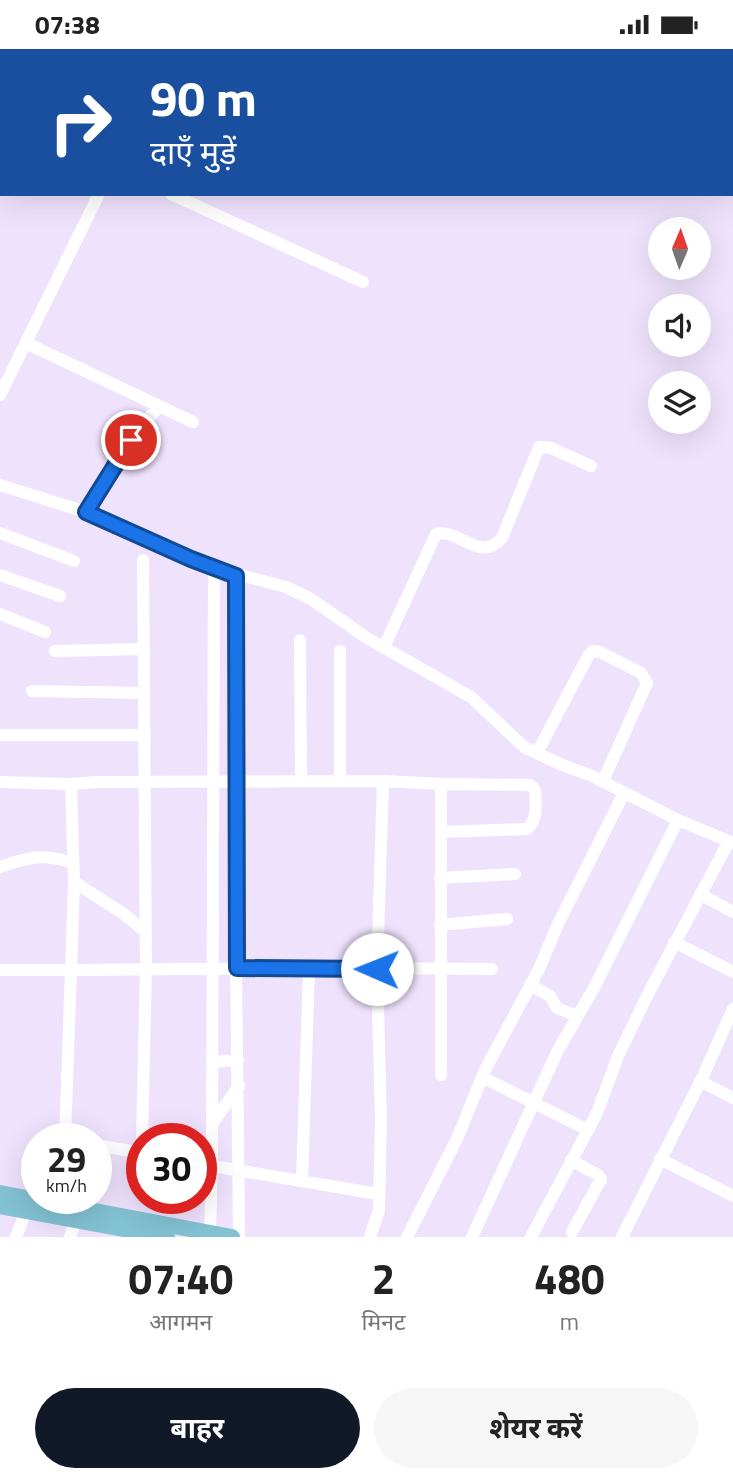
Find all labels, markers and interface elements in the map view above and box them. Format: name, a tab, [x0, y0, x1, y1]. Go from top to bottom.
text: 07:38	[35, 5, 100, 44]
text: 90 m	[150, 60, 257, 135]
icon: right	[35, 77, 126, 168]
text: दाएँ मुड़ें	[150, 128, 236, 176]
north arrow	[648, 217, 710, 280]
map controls	[648, 217, 711, 434]
button: sound	[648, 294, 711, 357]
button: layers	[648, 371, 711, 434]
pin	[101, 410, 161, 470]
icon: arrive	[112, 421, 150, 459]
position arrow	[340, 932, 414, 1006]
speed limit sign: 30	[126, 1123, 217, 1214]
text: 29	[47, 1132, 86, 1186]
text: km/h	[46, 1172, 87, 1199]
text: 07:40	[128, 1246, 233, 1310]
text: 2	[372, 1246, 395, 1310]
text: 480	[534, 1246, 605, 1310]
text: आगमन	[149, 1304, 212, 1339]
text: मिनट	[362, 1304, 406, 1339]
text: m	[560, 1304, 579, 1339]
button: बाहर	[35, 1388, 360, 1468]
button: शेयर करें	[374, 1388, 698, 1468]

